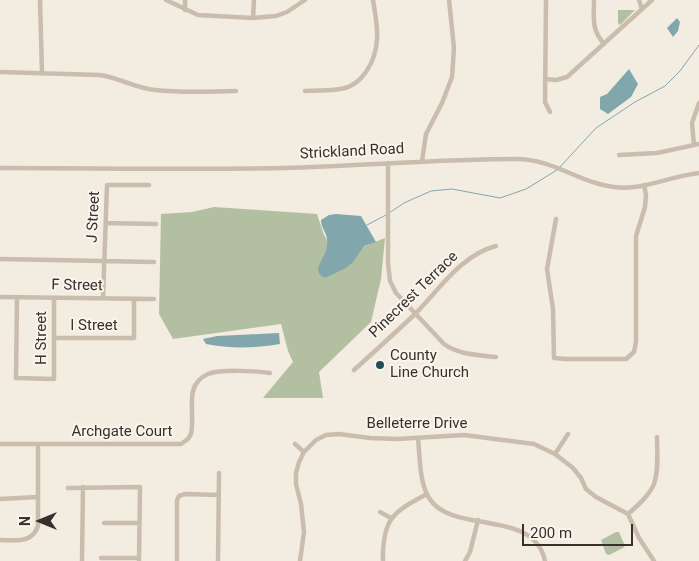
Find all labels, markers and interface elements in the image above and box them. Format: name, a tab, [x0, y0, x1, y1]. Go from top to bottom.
street label: Strickland Road	[299, 140, 405, 164]
street label: J Street	[84, 191, 104, 243]
street label: Pinecrest Terrace	[366, 248, 462, 342]
street label: F Street	[51, 277, 103, 295]
street label: H Street	[33, 311, 51, 365]
street label: I Street	[70, 317, 118, 335]
place label: County Line Church	[390, 347, 469, 382]
marker: County Line Church	[374, 359, 386, 371]
street label: Belleterre Drive	[367, 415, 467, 433]
street label: Archgate Court	[72, 423, 172, 441]
north arrow	[15, 496, 65, 546]
scale bar	[524, 514, 635, 546]
text: N	[17, 516, 33, 526]
text: 200 m	[530, 524, 572, 542]

